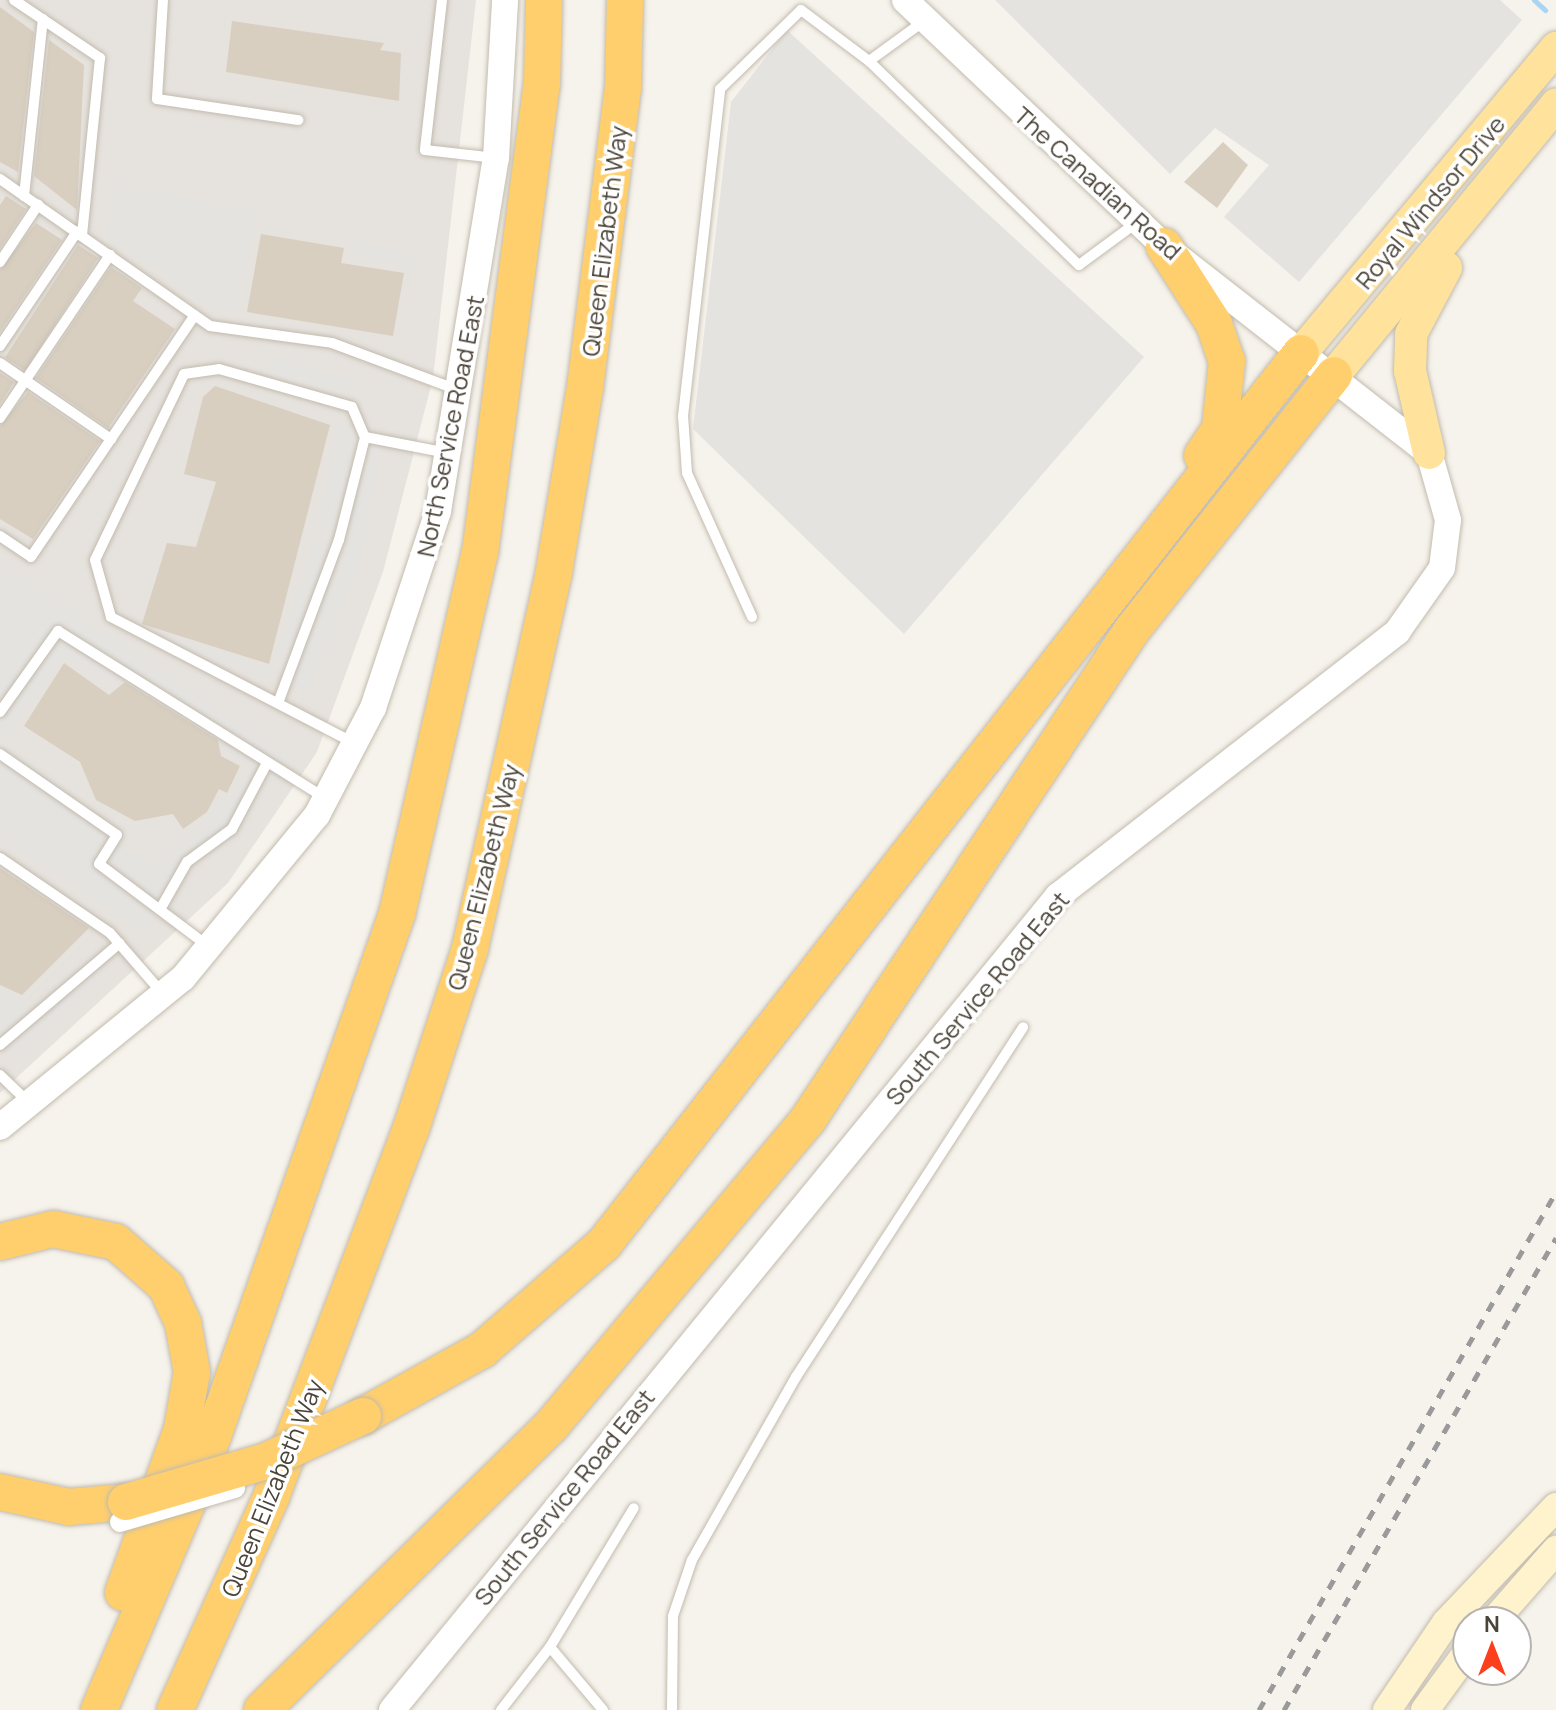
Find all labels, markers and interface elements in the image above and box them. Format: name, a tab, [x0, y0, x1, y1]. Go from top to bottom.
street label: The Canadian Road	[1009, 101, 1187, 265]
street label: Royal Windsor Drive	[1349, 110, 1511, 294]
street label: Queen Elizabeth Way	[576, 124, 632, 358]
street label: North Service Road East	[410, 293, 490, 559]
street label: Queen Elizabeth Way	[441, 761, 525, 993]
street label: South Service Road East	[879, 885, 1075, 1111]
street label: Queen Elizabeth Way	[215, 1375, 329, 1601]
street label: South Service Road East	[468, 1383, 660, 1611]
north arrow	[1452, 1606, 1532, 1686]
text: N	[1484, 1609, 1500, 1639]

